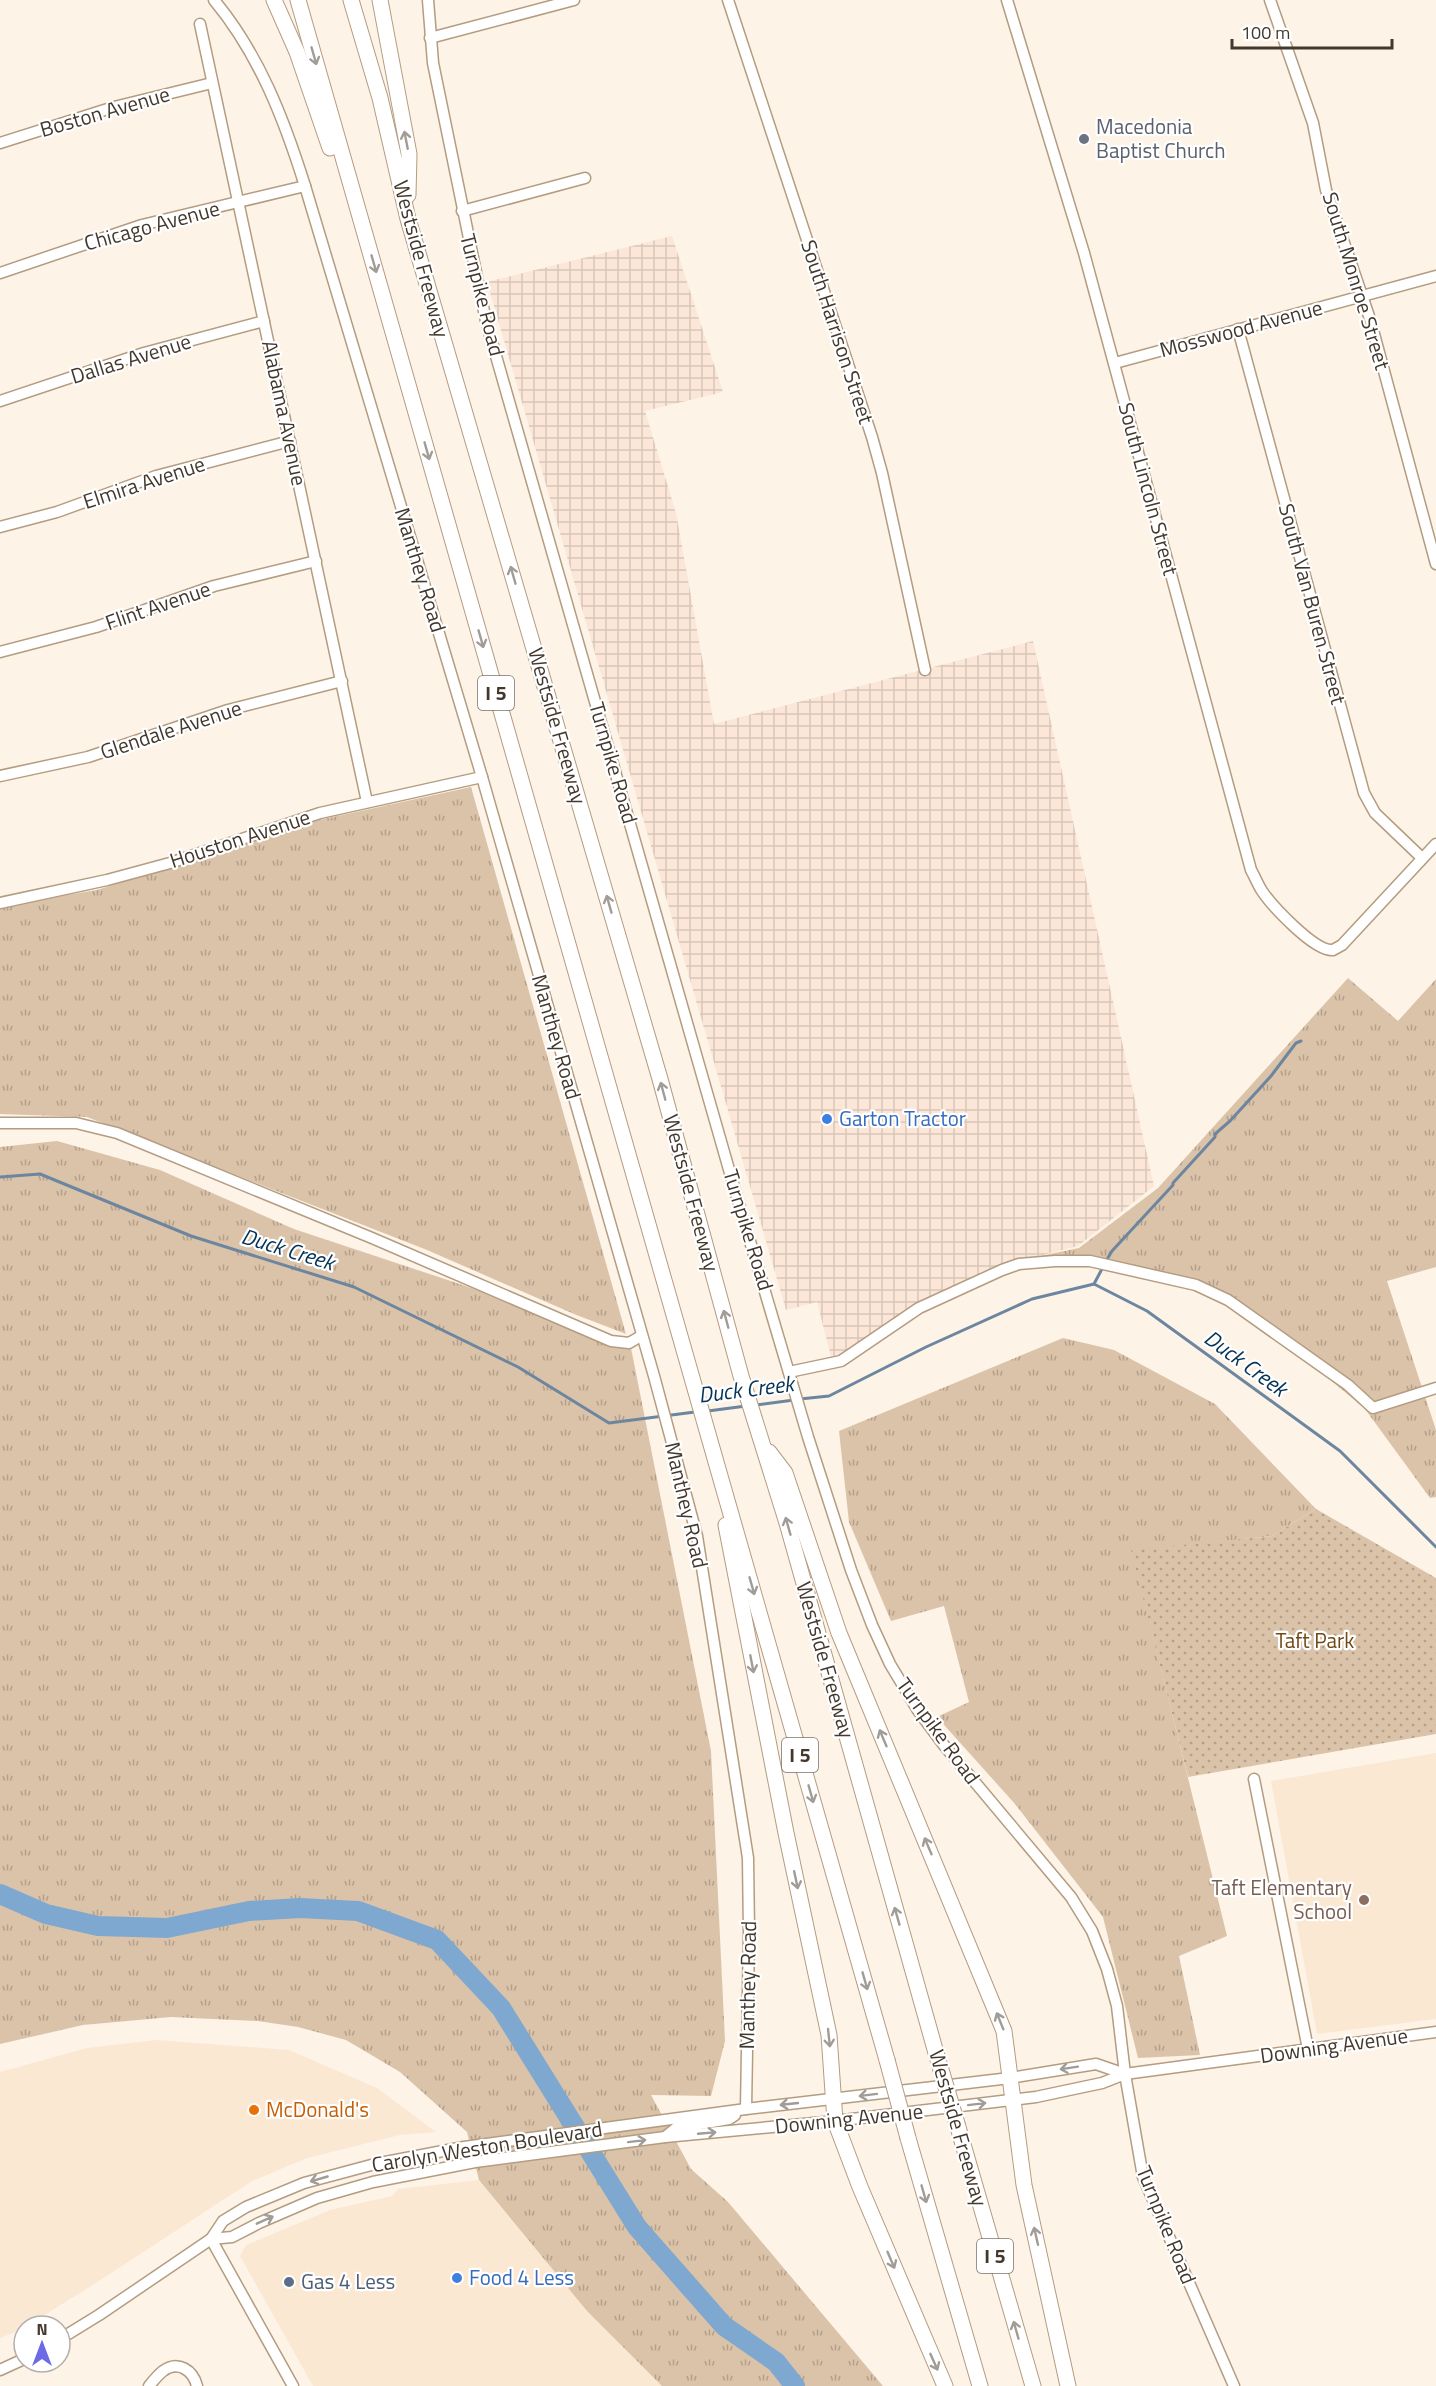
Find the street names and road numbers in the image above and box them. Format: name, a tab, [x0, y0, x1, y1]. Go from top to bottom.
street label: Boston Avenue	[36, 77, 173, 145]
street label: Westside Freeway	[386, 176, 458, 341]
street label: South Monroe Street	[1315, 188, 1399, 374]
street label: Chicago Avenue	[80, 192, 223, 258]
street label: Turnpike Road	[452, 230, 514, 359]
street label: South Harrison Street	[793, 236, 883, 428]
street label: Mosswood Avenue	[1156, 291, 1326, 365]
street label: Dallas Avenue	[67, 325, 195, 392]
street label: Alabama Avenue	[254, 337, 316, 488]
street label: South Lincoln Street	[1110, 399, 1188, 579]
street label: Elmira Avenue	[78, 447, 209, 517]
street label: South Van Buren Street	[1271, 500, 1355, 708]
street label: Manthey Road	[387, 504, 455, 636]
street label: Flint Avenue	[101, 572, 215, 638]
street label: Westside Freeway	[520, 644, 596, 808]
road number: I 5	[478, 676, 514, 710]
street label: Glendale Avenue	[96, 691, 246, 767]
street label: Turnpike Road	[581, 698, 647, 827]
street label: Houston Avenue	[165, 800, 314, 876]
street label: Manthey Road	[524, 970, 590, 1103]
street label: Westside Freeway	[656, 1110, 728, 1275]
street label: Turnpike Road	[715, 1165, 783, 1294]
street label: Manthey Road	[657, 1438, 717, 1571]
street label: Westside Freeway	[788, 1578, 864, 1742]
street label: Turnpike Road	[889, 1670, 989, 1790]
road number: I 5	[782, 1738, 818, 1772]
street label: Manthey Road	[730, 1920, 764, 2050]
street label: Downing Avenue	[1258, 2019, 1410, 2071]
street label: Westside Freeway	[921, 2046, 997, 2210]
street label: Downing Avenue	[773, 2094, 925, 2142]
street label: Carolyn Weston Boulevard	[369, 2112, 604, 2180]
street label: Turnpike Road	[1129, 2161, 1205, 2289]
road number: I 5	[977, 2239, 1013, 2273]

